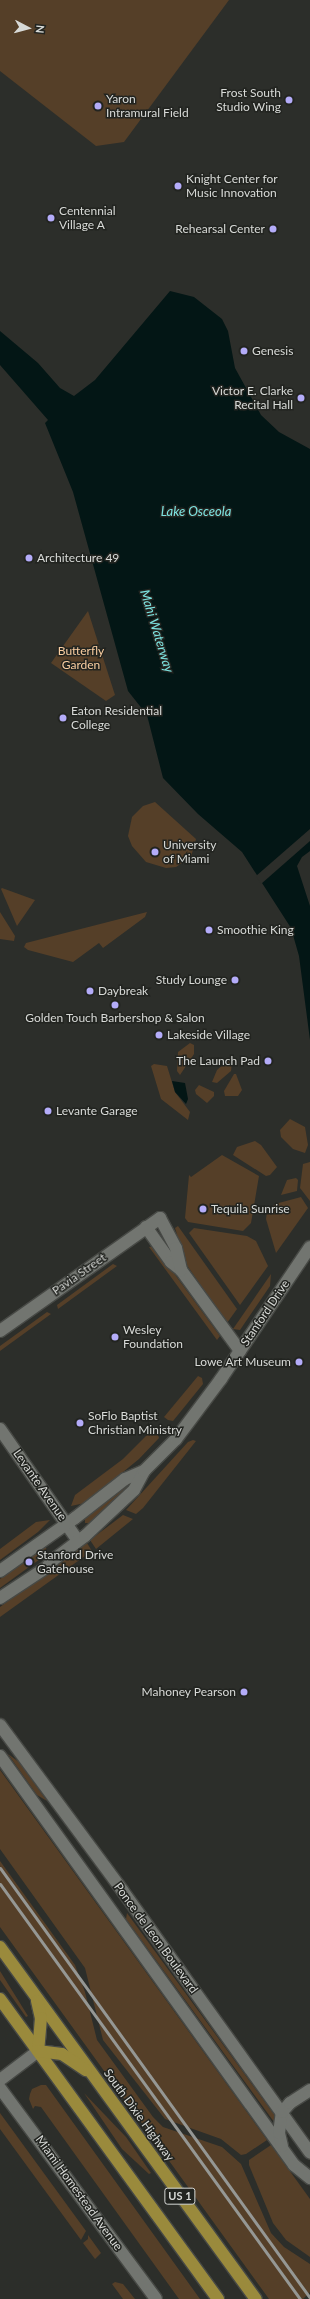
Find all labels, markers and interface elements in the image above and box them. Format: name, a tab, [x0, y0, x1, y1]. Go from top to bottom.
north arrow	[8, 8, 48, 48]
text: N	[34, 24, 47, 34]
place label: Frost South Studio Wing	[216, 86, 281, 114]
place label: Yaron Intramural Field	[106, 92, 189, 120]
marker: Frost South Studio Wing	[284, 95, 294, 105]
marker: Yaron Intramural Field	[93, 101, 103, 111]
place label: Knight Center for Music Innovation	[186, 172, 278, 200]
marker: Knight Center for Music Innovation	[173, 181, 183, 191]
place label: Centennial Village A	[59, 204, 116, 232]
marker: Centennial Village A	[46, 213, 56, 223]
place label: Rehearsal Center	[175, 222, 265, 236]
marker: Rehearsal Center	[268, 224, 278, 234]
place label: Genesis	[252, 344, 293, 358]
marker: Genesis	[239, 346, 249, 356]
place label: Victor E. Clarke Recital Hall	[212, 384, 293, 412]
marker: Victor E. Clarke Recital Hall	[296, 393, 306, 403]
water label: Lake Osceola	[161, 503, 231, 519]
place label: Architecture 49	[37, 551, 119, 565]
marker: Architecture 49	[24, 553, 34, 563]
water label: Mahi Waterway	[137, 587, 177, 675]
park label: Butterfly Garden	[58, 644, 104, 672]
place label: Eaton Residential College	[71, 704, 162, 732]
marker: Eaton Residential College	[58, 713, 68, 723]
place label: University of Miami	[163, 838, 216, 866]
marker: University of Miami	[150, 847, 160, 857]
place label: Smoothie King	[217, 923, 294, 937]
marker: Smoothie King	[204, 925, 214, 935]
place label: Study Lounge	[155, 973, 227, 987]
marker: Study Lounge	[230, 975, 240, 985]
place label: Daybreak	[98, 984, 148, 998]
marker: Daybreak	[85, 986, 95, 996]
marker: Golden Touch Barbershop & Salon	[110, 1000, 120, 1010]
place label: Golden Touch Barbershop & Salon	[25, 1011, 205, 1025]
place label: Lakeside Village	[167, 1028, 251, 1042]
marker: Lakeside Village	[154, 1030, 164, 1040]
place label: The Launch Pad	[176, 1054, 260, 1068]
marker: The Launch Pad	[263, 1056, 273, 1066]
place label: Levante Garage	[56, 1104, 138, 1118]
marker: Levante Garage	[43, 1106, 53, 1116]
place label: Tequila Sunrise	[211, 1202, 290, 1216]
marker: Tequila Sunrise	[198, 1204, 208, 1214]
street label: Pavia Street	[49, 1250, 109, 1298]
street label: Stanford Drive	[238, 1277, 292, 1349]
place label: Wesley Foundation	[123, 1323, 183, 1351]
marker: Wesley Foundation	[110, 1332, 120, 1342]
place label: Lowe Art Museum	[194, 1355, 291, 1369]
marker: Lowe Art Museum	[294, 1357, 304, 1367]
place label: SoFlo Baptist Christian Ministry	[88, 1409, 182, 1437]
marker: SoFlo Baptist Christian Ministry	[75, 1418, 85, 1428]
street label: Levante Avenue	[10, 1446, 70, 1524]
place label: Stanford Drive Gatehouse	[37, 1548, 113, 1576]
marker: Stanford Drive Gatehouse	[24, 1557, 34, 1567]
place label: Mahoney Pearson	[141, 1685, 236, 1699]
marker: Mahoney Pearson	[239, 1687, 249, 1697]
street label: Ponce de Leon Boulevard	[111, 1880, 201, 1996]
street label: South Dixie Highway	[101, 2066, 177, 2164]
street label: Miami Homestead Avenue	[32, 2133, 126, 2253]
road number: US 1	[164, 2187, 196, 2205]

